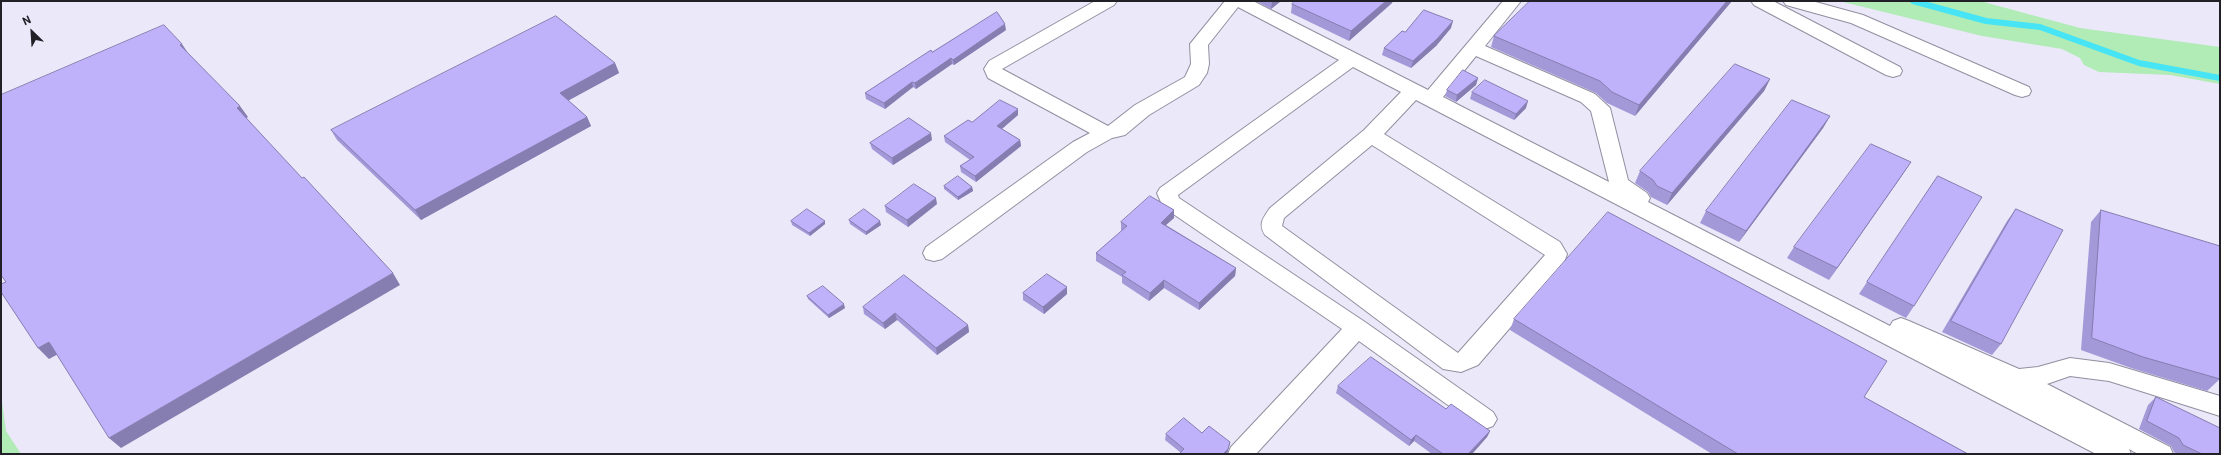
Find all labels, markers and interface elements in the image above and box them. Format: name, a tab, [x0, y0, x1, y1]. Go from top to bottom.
north arrow	[12, 12, 52, 52]
text: N	[20, 13, 33, 28]

